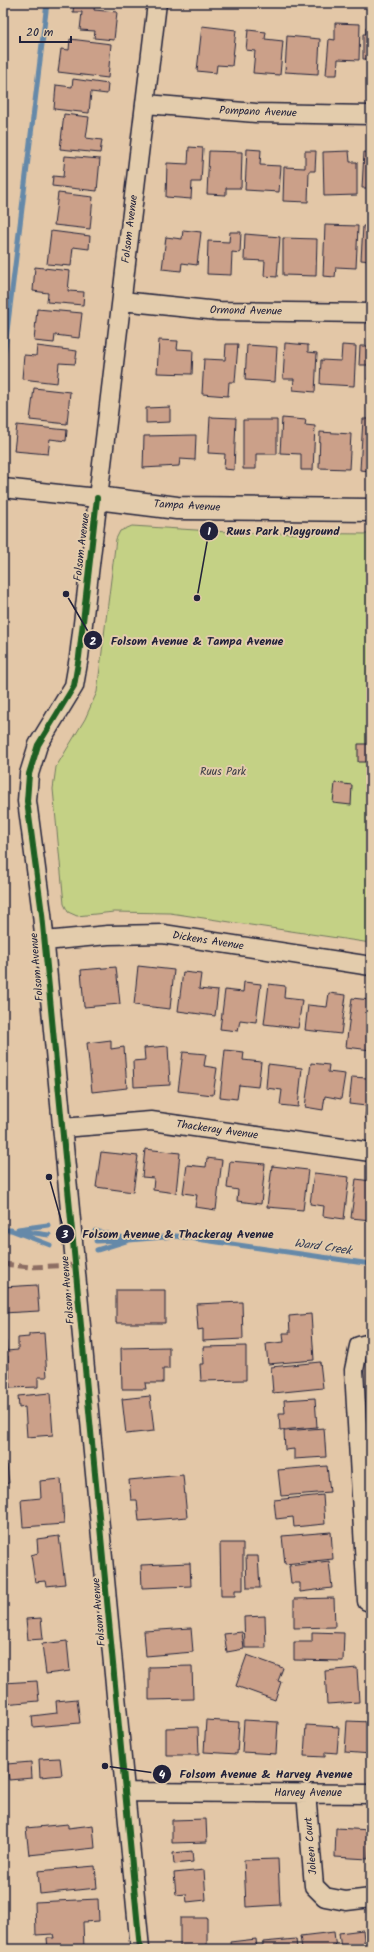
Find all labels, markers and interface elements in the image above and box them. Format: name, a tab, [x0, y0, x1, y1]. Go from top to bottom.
scale bar	[20, 18, 71, 44]
text: 20 m	[26, 23, 54, 42]
street label: Pompano Avenue	[219, 102, 297, 122]
street label: Folsom Avenue	[117, 194, 143, 264]
street label: Ormond Avenue	[210, 301, 282, 321]
street label: Tampa Avenue	[153, 495, 221, 517]
street label: Folsom Avenue	[69, 512, 95, 582]
callout: Ruus Park Playground	[199, 519, 348, 543]
text: 1	[207, 522, 211, 541]
text: Ruus Park Playground	[226, 522, 340, 541]
callout: Folsom Avenue & Tampa Avenue	[83, 628, 292, 652]
text: 2	[90, 632, 97, 651]
text: Folsom Avenue & Tampa Avenue	[111, 632, 283, 651]
park label: Ruus Park	[200, 763, 247, 781]
street label: Dickens Avenue	[171, 926, 245, 956]
street label: Folsom Avenue	[25, 932, 49, 1002]
street label: Thackeray Avenue	[175, 1115, 259, 1145]
callout: Folsom Avenue & Thackeray Avenue	[55, 1222, 282, 1246]
text: 3	[61, 1225, 69, 1244]
text: Folsom Avenue & Thackeray Avenue	[82, 1225, 274, 1244]
water label: Ward Creek	[293, 1234, 355, 1261]
street label: Folsom Avenue	[56, 1255, 80, 1325]
street label: Folsom Avenue	[87, 1577, 111, 1647]
callout: Folsom Avenue & Harvey Avenue	[152, 1762, 361, 1786]
text: 4	[159, 1765, 166, 1784]
text: Folsom Avenue & Harvey Avenue	[179, 1765, 353, 1784]
street label: Harvey Avenue	[274, 1784, 342, 1802]
street label: Joleen Court	[299, 1816, 322, 1876]

